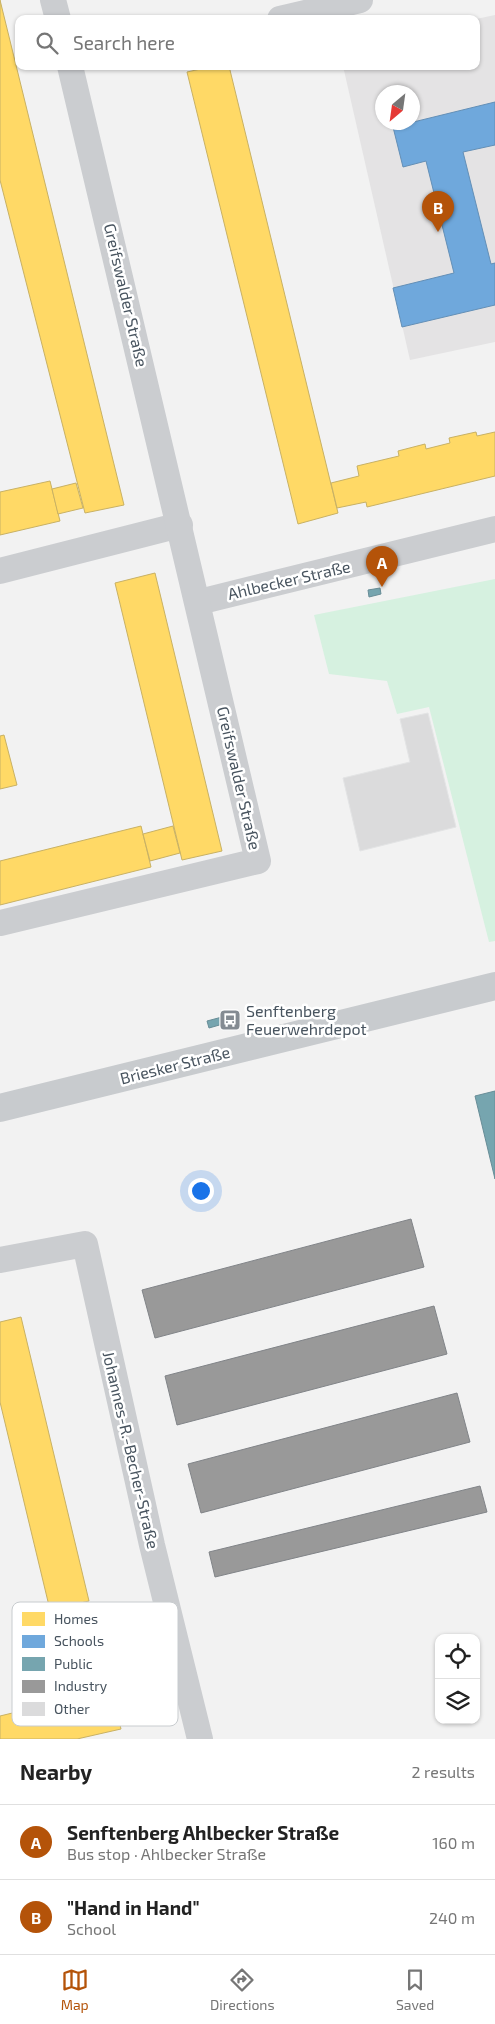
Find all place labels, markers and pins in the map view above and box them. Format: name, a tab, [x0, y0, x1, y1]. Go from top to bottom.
pin: B	[422, 191, 454, 232]
pin: A	[366, 546, 398, 587]
place label: Senftenberg Feuerwehrdepot	[246, 1001, 367, 1038]
bus stop icon: Senftenberg Feuerwehrdepot	[218, 1008, 242, 1032]

